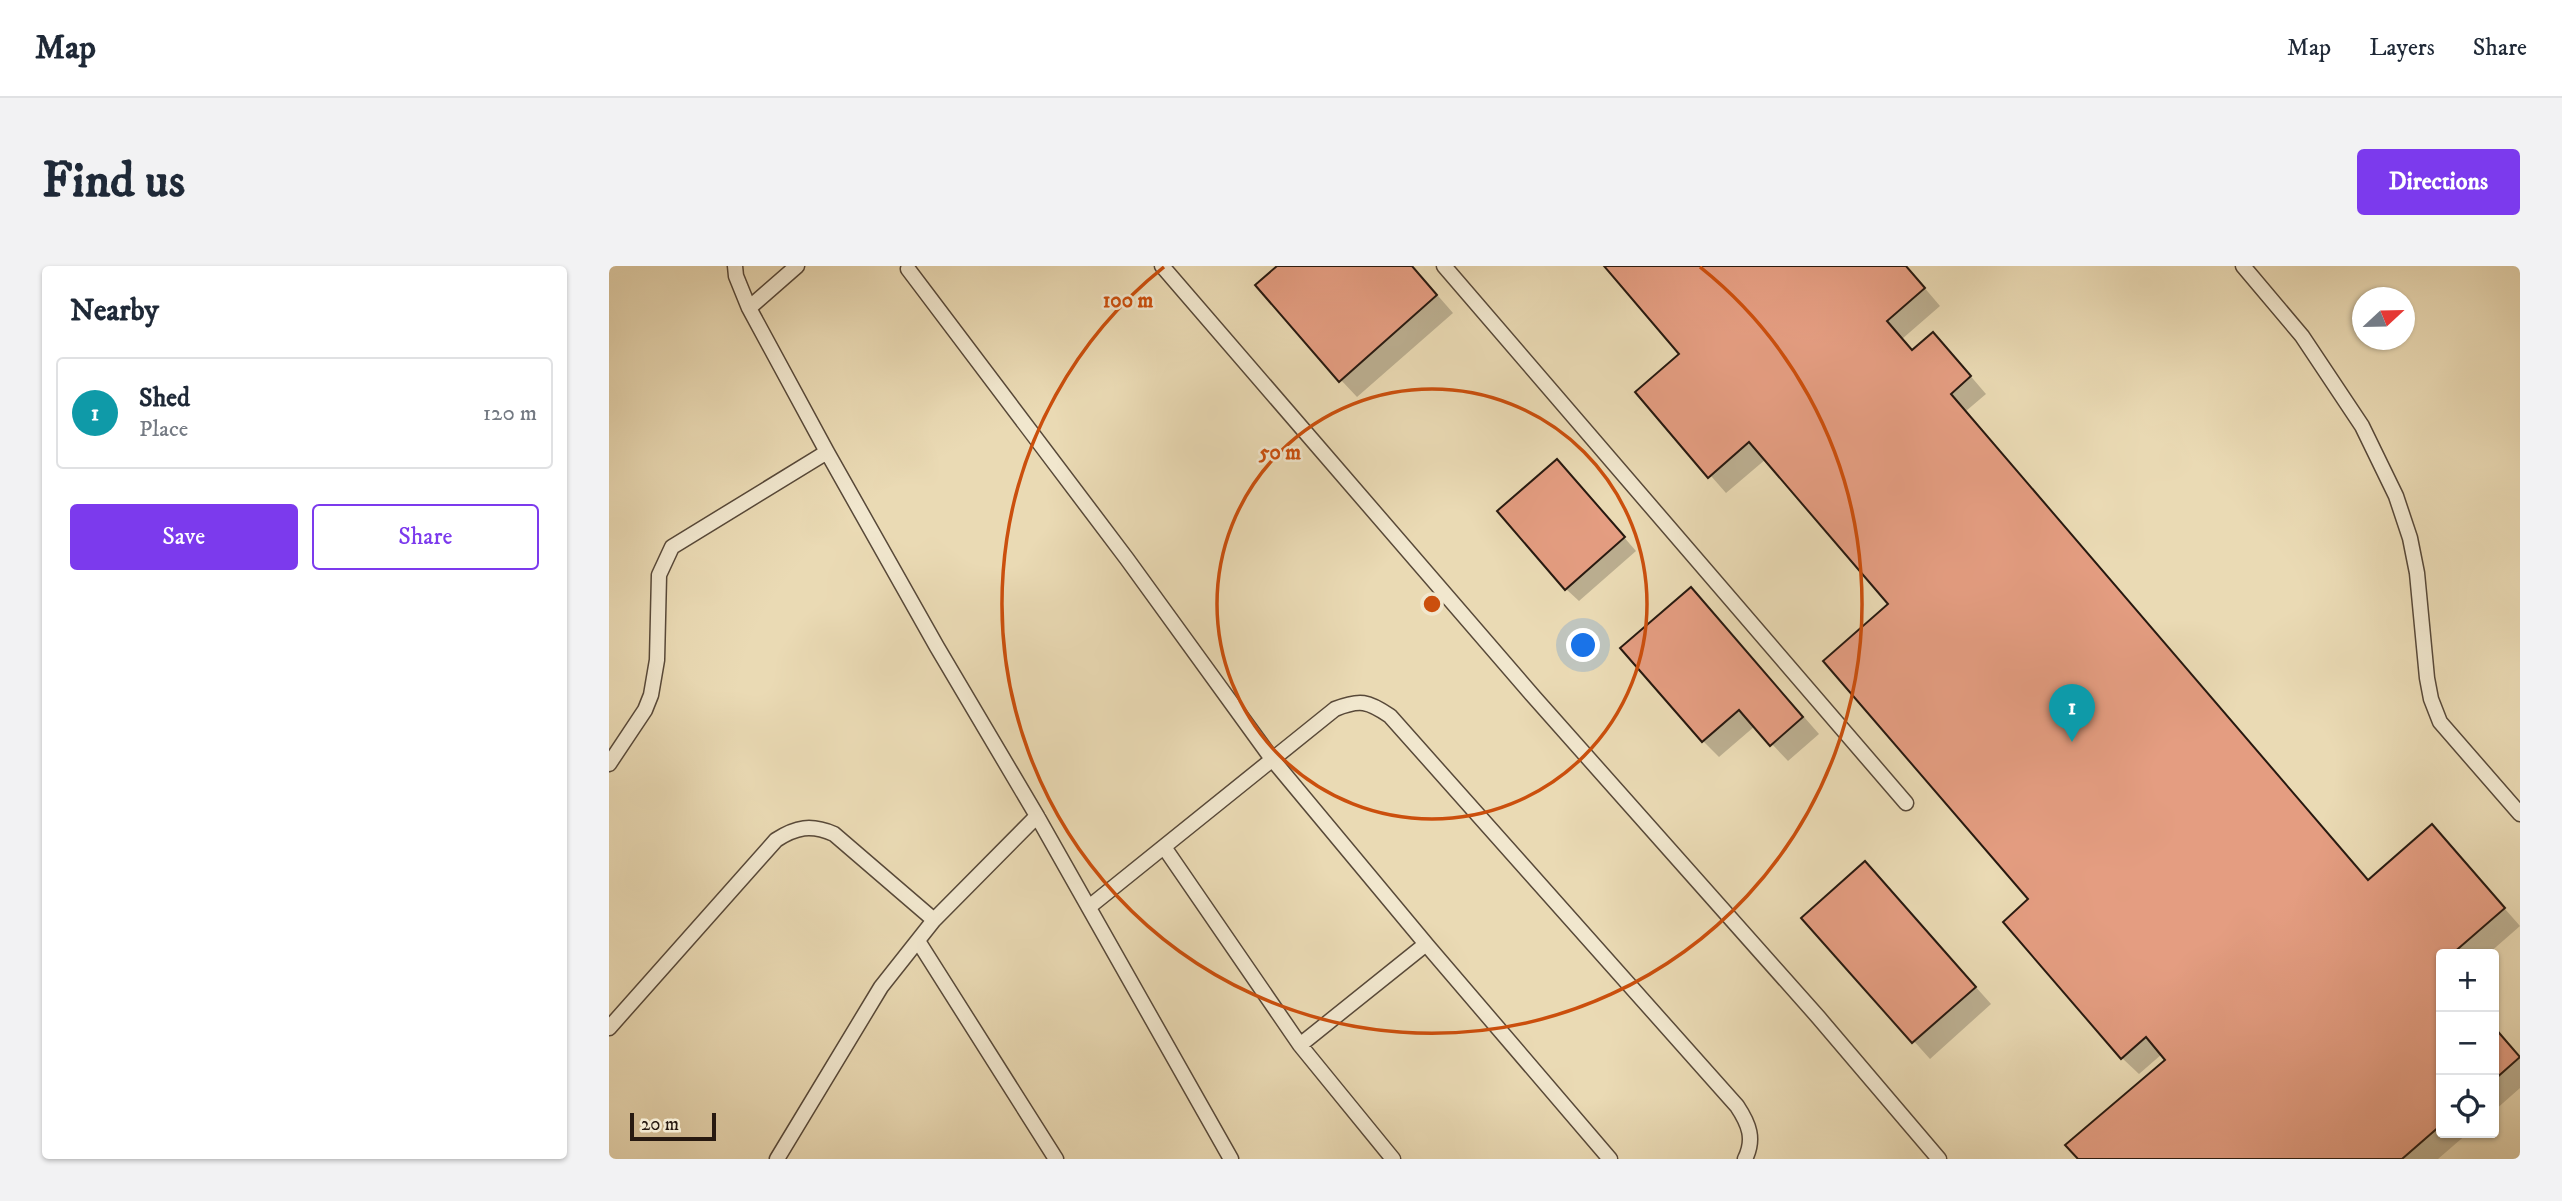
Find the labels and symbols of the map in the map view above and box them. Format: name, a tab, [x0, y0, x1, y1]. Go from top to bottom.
north arrow	[2352, 287, 2415, 350]
text: 100 m	[1103, 288, 1153, 314]
text: 50 m	[1258, 440, 1301, 466]
centre of rings	[1420, 592, 1444, 616]
your location	[1566, 628, 1600, 662]
pin: 1	[2049, 684, 2095, 742]
scale bar	[630, 1110, 716, 1142]

